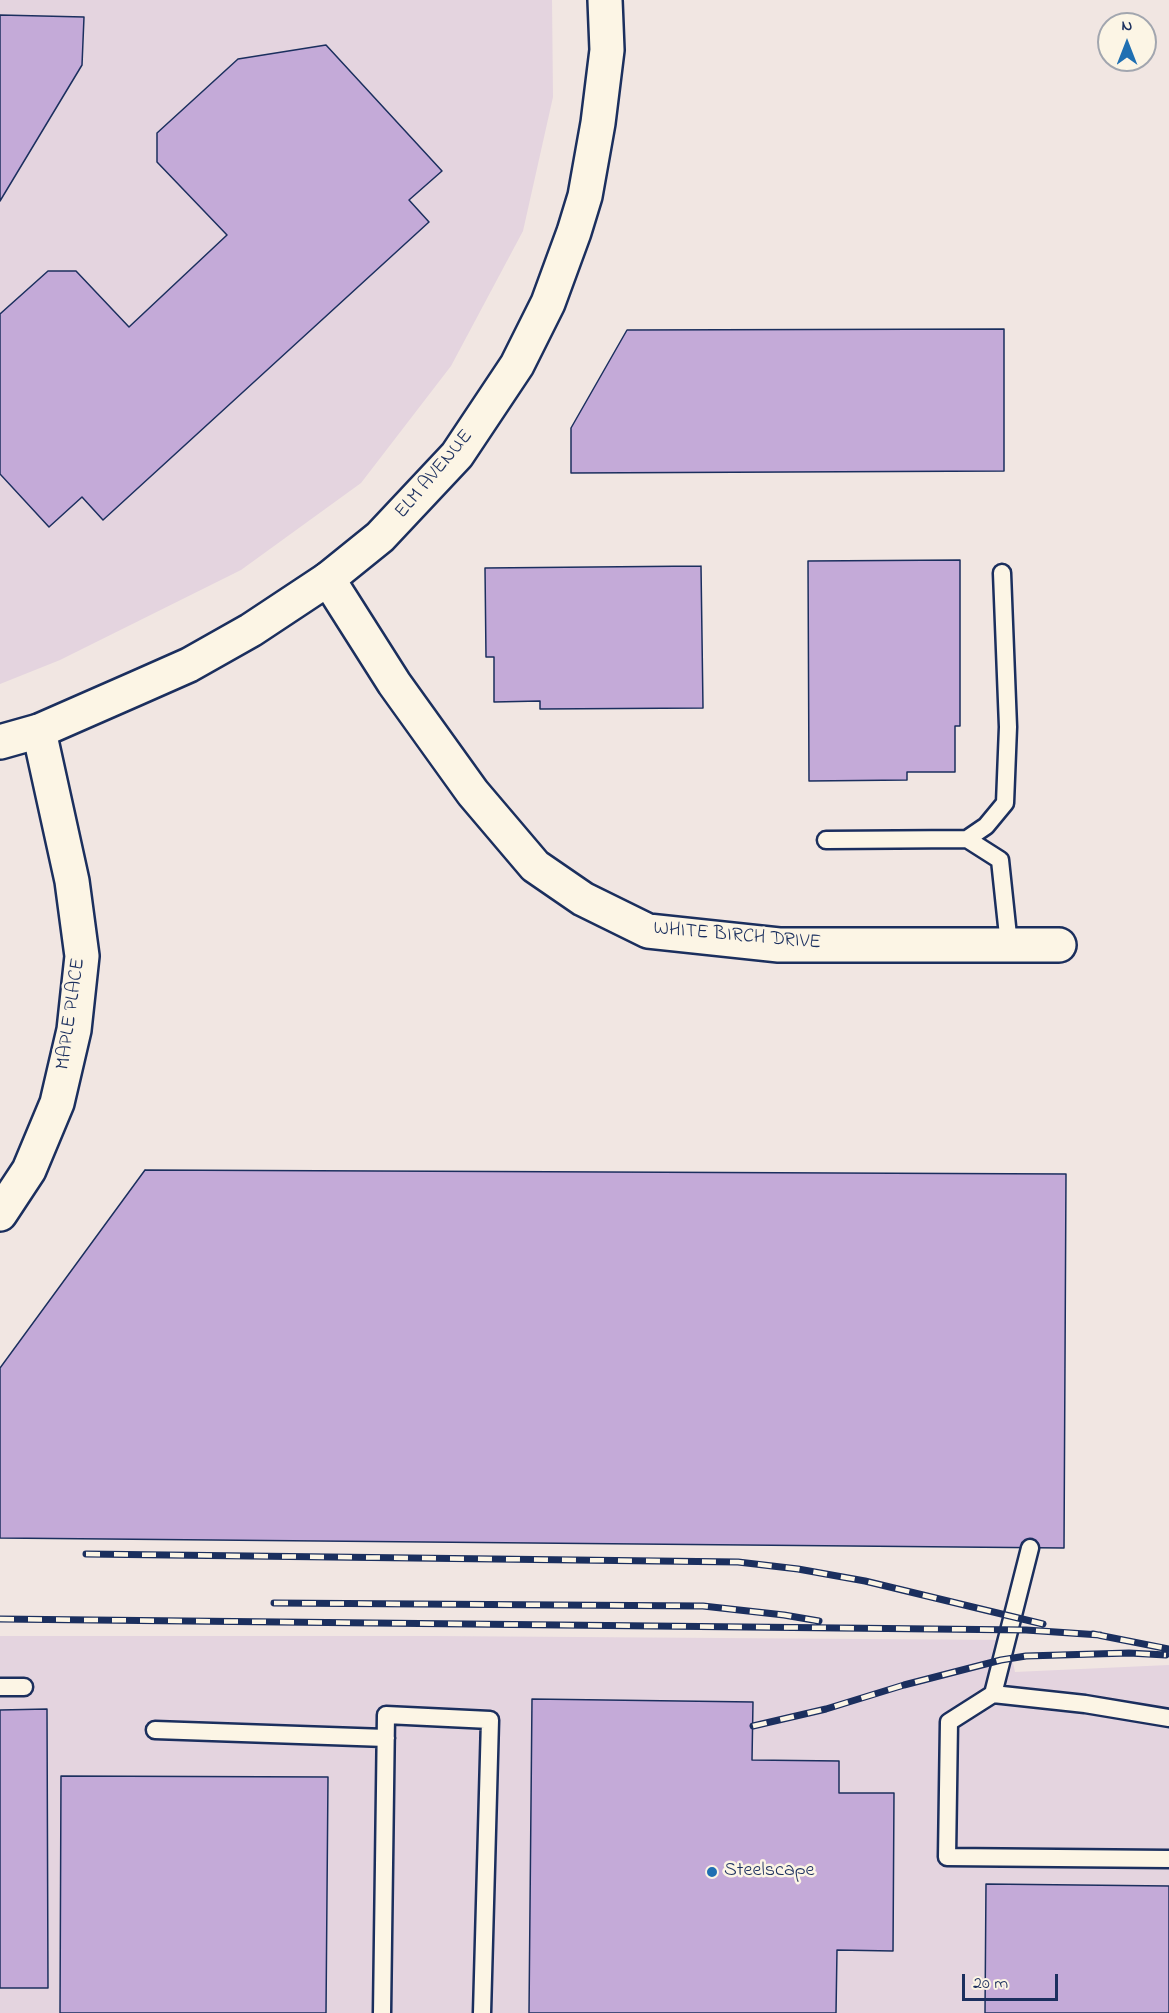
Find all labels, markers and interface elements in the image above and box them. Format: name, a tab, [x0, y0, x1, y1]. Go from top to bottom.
north arrow	[1097, 12, 1157, 72]
text: N	[1122, 14, 1132, 38]
street label: ELM AVENUE	[391, 426, 479, 524]
street label: WHITE BIRCH DRIVE	[652, 918, 822, 956]
street label: MAPLE PLACE	[52, 957, 92, 1071]
place label: Steelscape	[724, 1860, 815, 1884]
marker: Steelscape	[705, 1865, 719, 1879]
scale bar	[965, 1962, 1061, 2000]
text: 20 m	[973, 1971, 1008, 1997]

